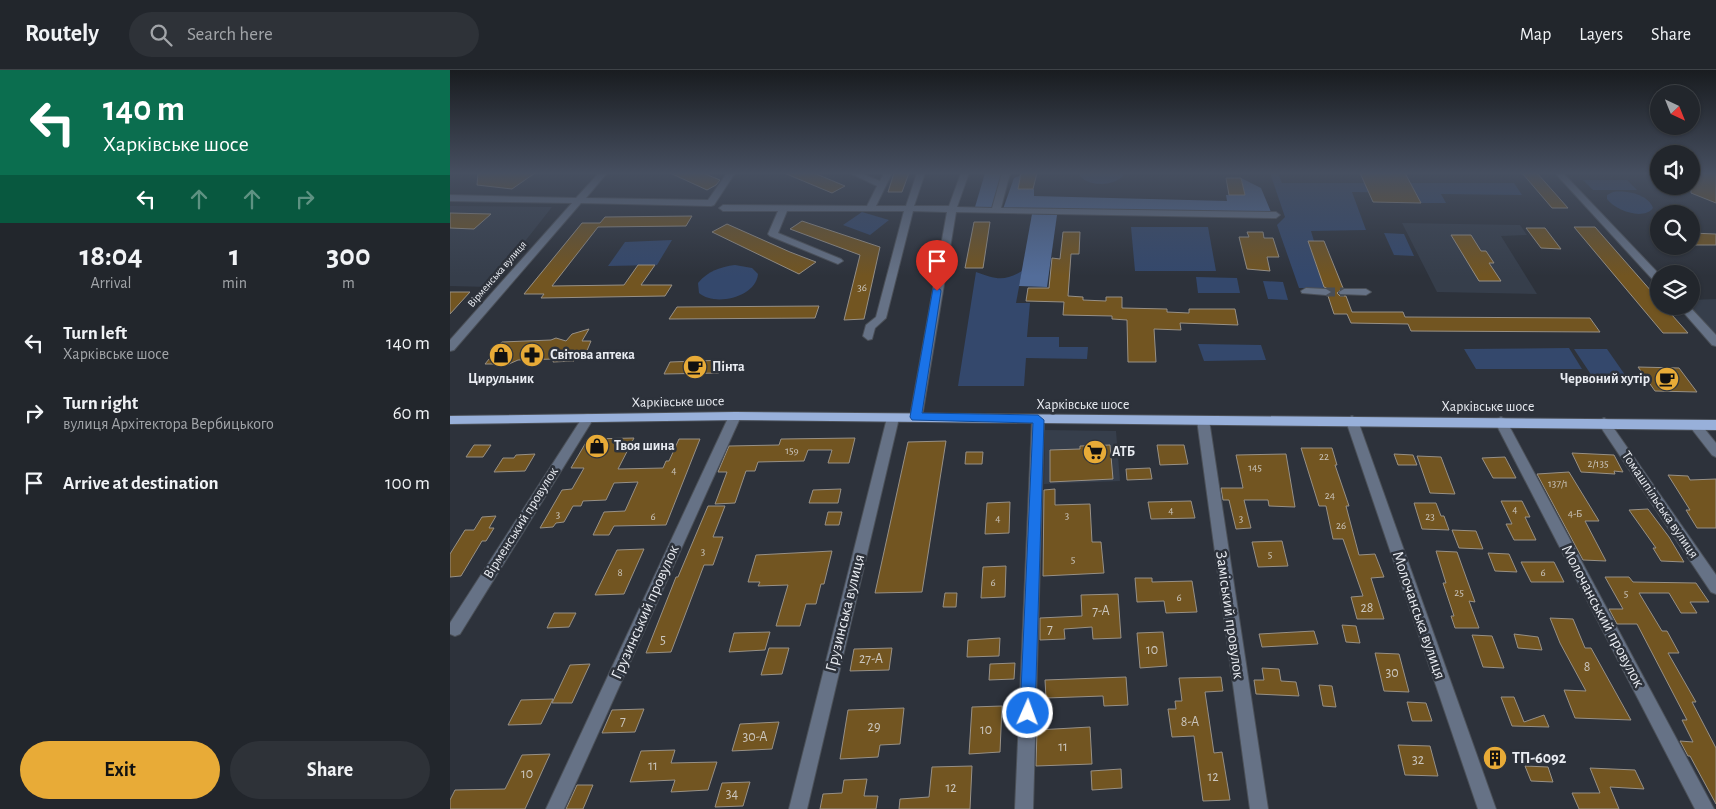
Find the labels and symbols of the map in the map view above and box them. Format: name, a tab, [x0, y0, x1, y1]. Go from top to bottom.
north arrow	[1650, 85, 1700, 135]
street label: Вірменська вулиця	[465, 239, 529, 309]
pin	[916, 240, 958, 291]
house number: 36	[857, 282, 867, 293]
shop icon: Цирульник	[488, 342, 514, 368]
pharmacy icon: Світова аптека	[519, 342, 545, 368]
place label: Світова аптека	[550, 348, 635, 362]
cafe icon: Пінта	[682, 354, 708, 380]
place label: Пінта	[712, 360, 745, 374]
cafe icon: Червоний хутір	[1654, 366, 1680, 392]
place label: Цирульник	[468, 372, 534, 386]
place label: Червоний хутір	[1560, 372, 1650, 386]
street label: Харківське шосе	[632, 394, 724, 410]
street label: Харківське шосе	[1037, 398, 1129, 412]
street label: Харківське шосе	[1442, 400, 1534, 414]
shop icon: Твоя шина	[584, 433, 610, 459]
place label: Твоя шина	[614, 439, 675, 453]
supermarket icon: АТБ	[1082, 439, 1108, 465]
house number: 159	[785, 445, 799, 456]
place label: АТБ	[1112, 445, 1135, 459]
street label: Томашпільська вулиця	[1619, 449, 1701, 561]
house number: 22	[1319, 451, 1329, 462]
house number: 2/135	[1587, 458, 1609, 469]
house number: 145	[1248, 462, 1262, 473]
street label: Вірменський провулок	[481, 464, 561, 581]
house number: 4	[671, 465, 677, 476]
house number: 137/1	[1548, 478, 1568, 489]
house number: 24	[1325, 490, 1335, 501]
house number: 4	[1512, 504, 1518, 515]
house number: 4	[1168, 505, 1174, 516]
house number: 4-Б	[1568, 508, 1582, 519]
house number: 3	[556, 509, 561, 520]
house number: 3	[1065, 510, 1070, 521]
house number: 6	[650, 511, 656, 522]
house number: 23	[1425, 511, 1435, 522]
house number: 4	[995, 513, 1001, 524]
house number: 3	[1239, 513, 1244, 524]
house number: 26	[1336, 520, 1346, 531]
street label: Грузинський провулок	[608, 542, 683, 682]
street label: Молочанський провулок	[1558, 542, 1648, 691]
house number: 3	[701, 546, 706, 557]
house number: 5	[1268, 549, 1273, 560]
street label: Молочанська вулиця	[1389, 549, 1448, 681]
street label: Заміський провулок	[1212, 550, 1247, 681]
street label: Грузинська вулиця	[823, 553, 868, 674]
house number: 5	[1071, 554, 1076, 565]
house number: 8	[617, 567, 623, 578]
house number: 6	[1540, 567, 1546, 578]
house number: 6	[990, 577, 996, 588]
house number: 25	[1454, 587, 1464, 598]
house number: 5	[1624, 588, 1629, 599]
house number: 6	[1176, 592, 1182, 603]
house number: 28	[1360, 601, 1374, 615]
house number: 7-А	[1092, 604, 1110, 618]
house number: 7	[1047, 622, 1053, 636]
house number: 5	[660, 633, 666, 647]
house number: 10	[1146, 643, 1158, 657]
house number: 27-А	[859, 652, 883, 666]
house number: 8	[1584, 660, 1590, 674]
house number: 30	[1385, 666, 1399, 680]
position arrow	[1001, 686, 1053, 738]
house number: 7	[620, 714, 626, 728]
house number: 8-А	[1181, 715, 1199, 729]
house number: 29	[868, 720, 880, 734]
house number: 10	[980, 723, 992, 737]
house number: 30-А	[743, 730, 768, 744]
house number: 11	[1058, 740, 1068, 754]
building icon: ТП-6092	[1482, 745, 1508, 771]
place label: ТП-6092	[1512, 750, 1567, 766]
house number: 32	[1412, 753, 1424, 767]
house number: 11	[648, 759, 658, 773]
house number: 10	[521, 767, 533, 781]
house number: 12	[1207, 770, 1219, 784]
house number: 12	[945, 781, 957, 795]
house number: 34	[726, 787, 739, 801]

